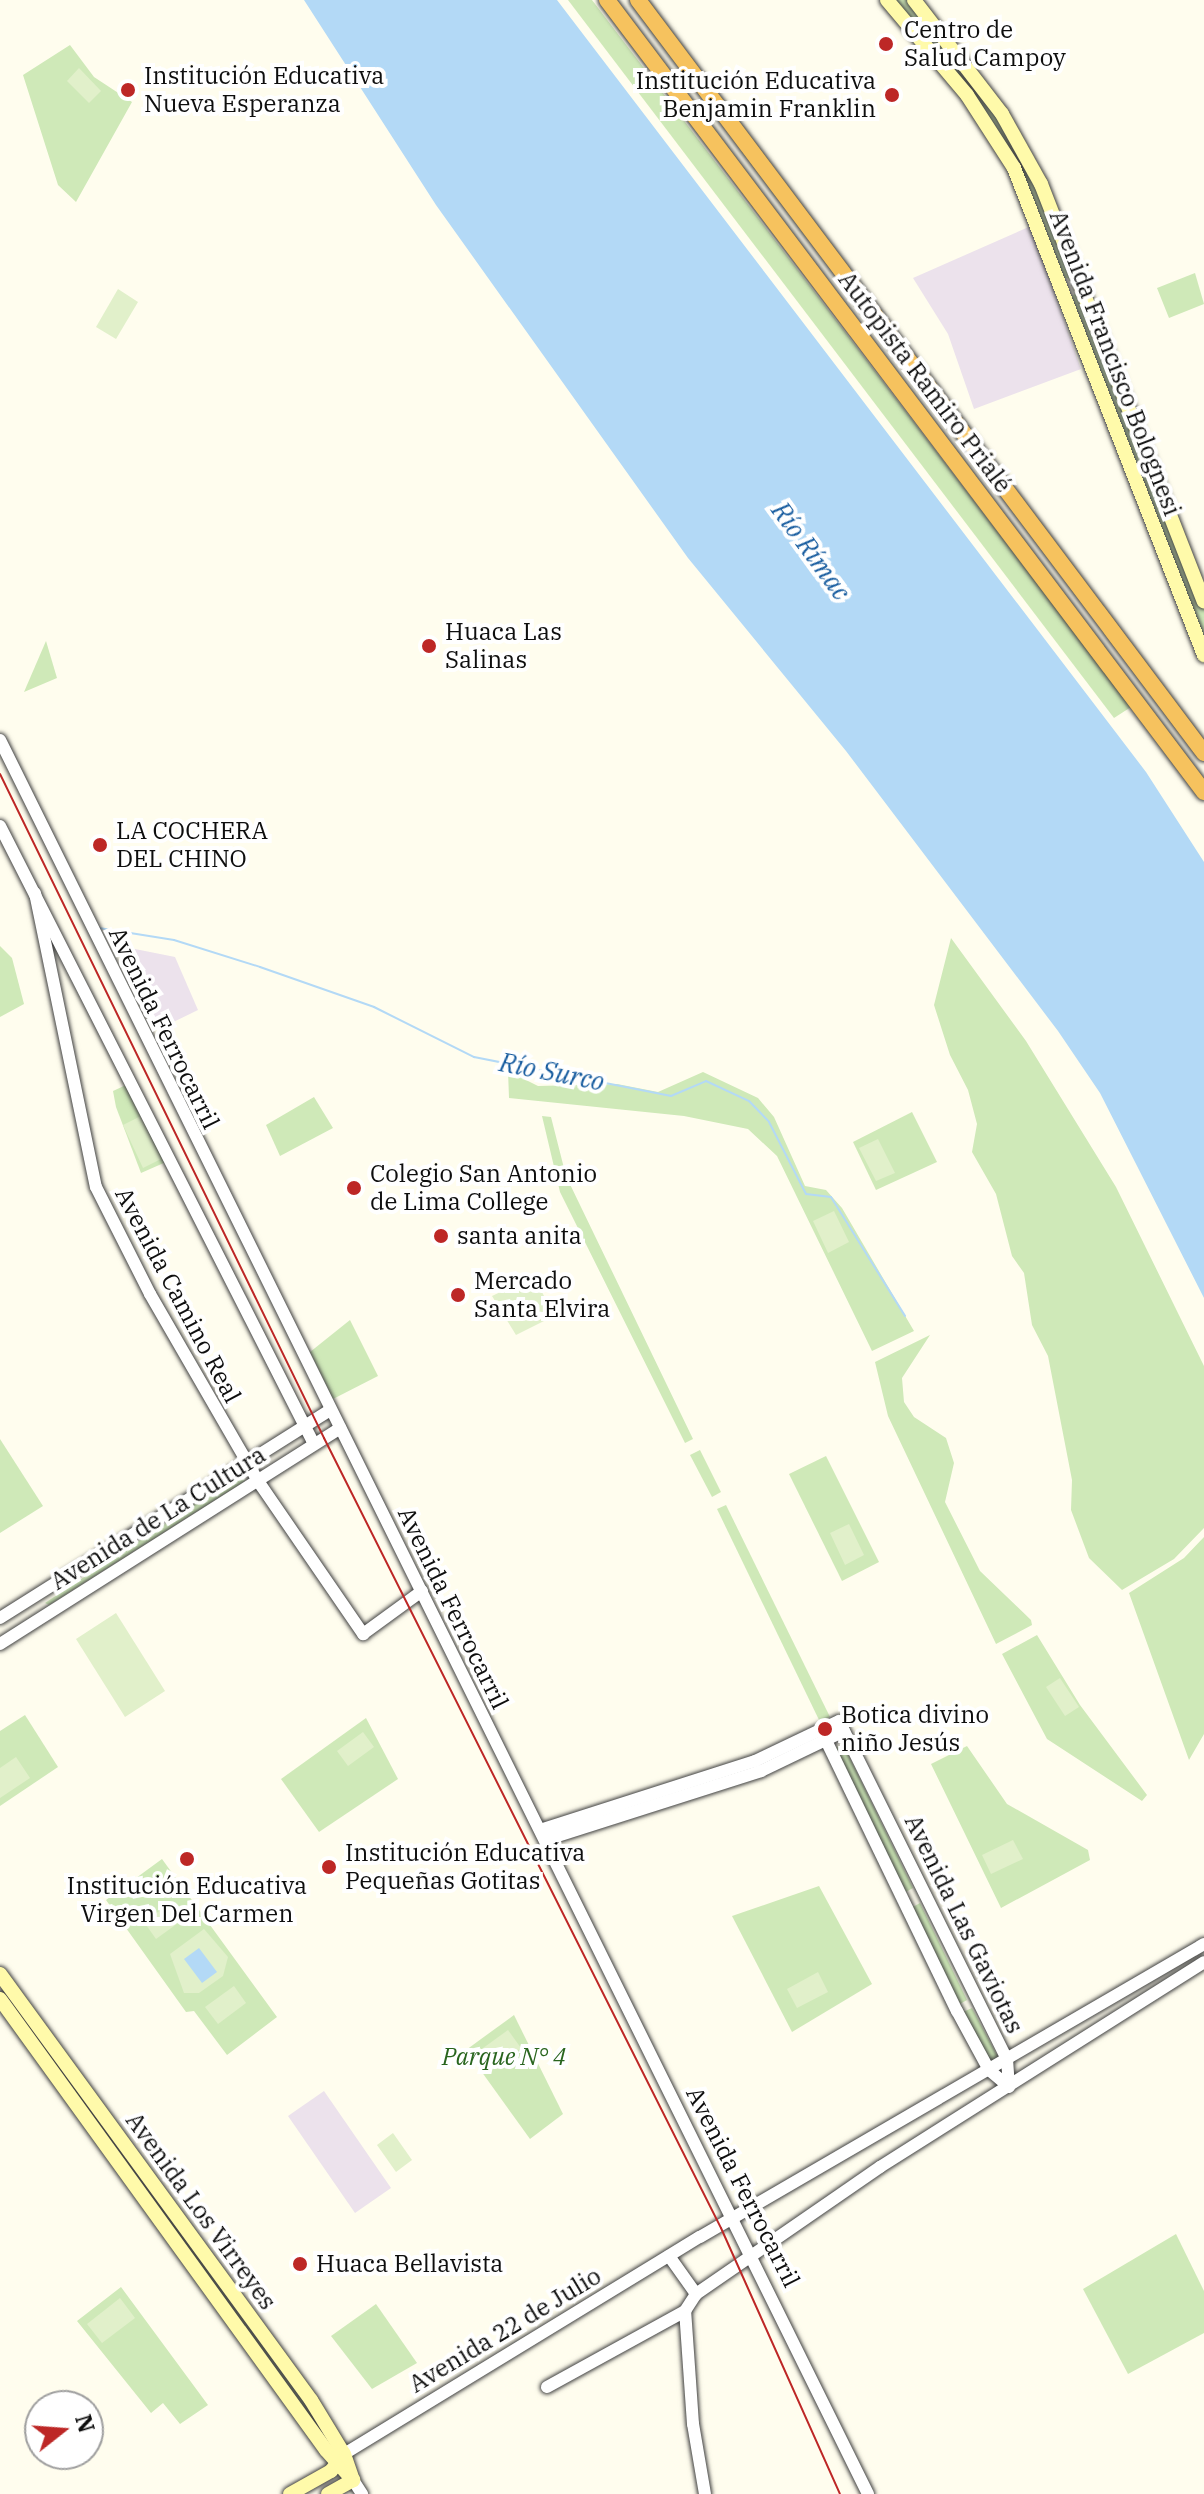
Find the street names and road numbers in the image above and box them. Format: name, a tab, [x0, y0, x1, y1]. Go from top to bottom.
street label: Avenida Francisco Bolognesi	[1043, 206, 1187, 520]
street label: Autopista Ramiro Prialé	[832, 266, 1018, 498]
street label: Avenida Ferrocarril	[103, 922, 225, 1134]
street label: Avenida Camino Real	[109, 1182, 247, 1408]
street label: Avenida de La Cultura	[45, 1440, 271, 1596]
street label: Avenida Ferrocarril	[392, 1502, 514, 1714]
street label: Avenida Las Gaviotas	[899, 1810, 1029, 2038]
street label: Avenida Ferrocarril	[680, 2082, 806, 2292]
street label: Avenida Los Virreyes	[120, 2107, 282, 2315]
street label: Avenida 22 de Julio	[404, 2261, 606, 2399]

